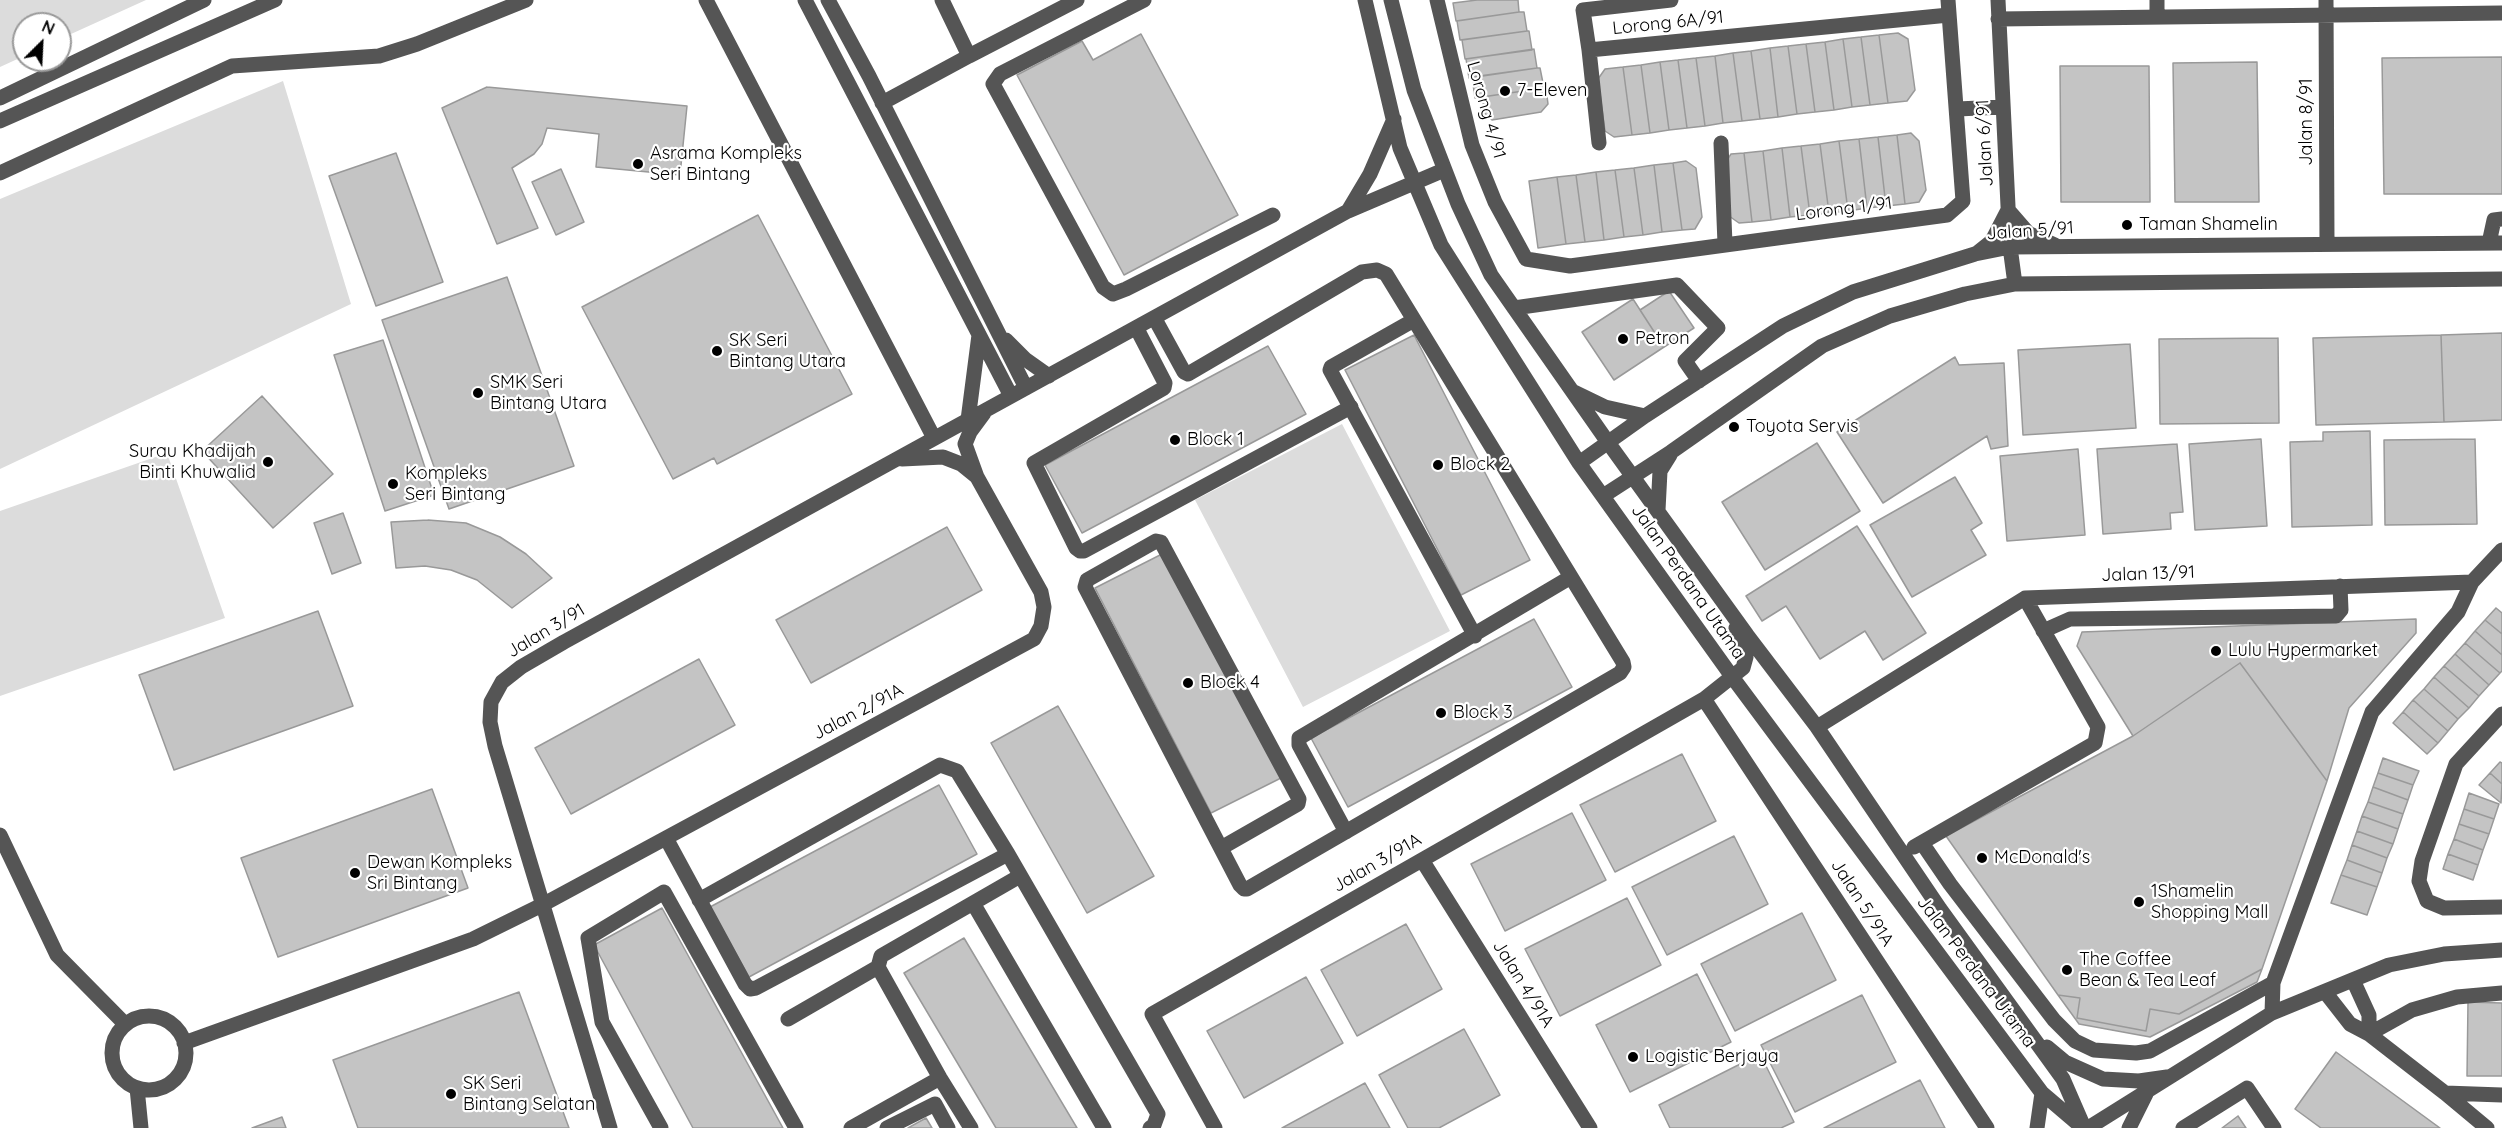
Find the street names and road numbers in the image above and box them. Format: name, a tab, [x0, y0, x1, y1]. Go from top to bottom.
street label: Lorong 6A/91	[1611, 6, 1725, 40]
street label: Lorong 4/91	[1462, 59, 1510, 161]
street label: Jalan 8/91	[2296, 78, 2318, 166]
street label: Jalan 6/91	[1972, 99, 1998, 187]
street label: Lorong 1/91	[1794, 192, 1894, 226]
street label: Jalan 5/91	[1986, 217, 2074, 245]
street label: Jalan Perdana Utama	[1626, 500, 1750, 664]
street label: Jalan 13/91	[2101, 562, 2195, 586]
street label: Jalan 3/91	[503, 599, 589, 663]
street label: Jalan 2/91A	[809, 679, 907, 745]
street label: Jalan 3/91A	[1329, 829, 1425, 897]
street label: Jalan 5/91A	[1826, 855, 1898, 951]
street label: Jalan Perdana Utama	[1912, 892, 2040, 1052]
street label: Jalan 4/91A	[1488, 936, 1558, 1032]

